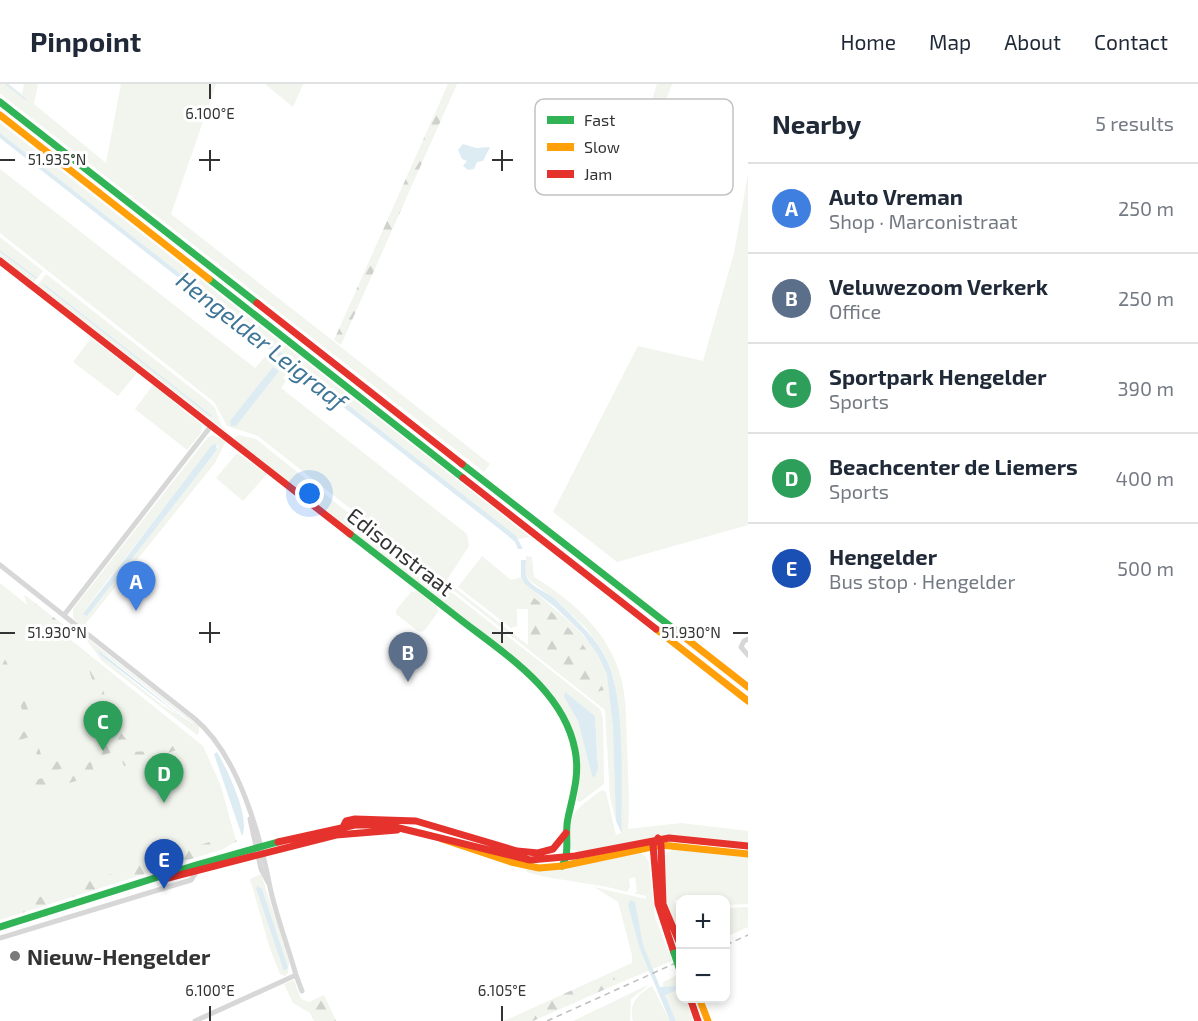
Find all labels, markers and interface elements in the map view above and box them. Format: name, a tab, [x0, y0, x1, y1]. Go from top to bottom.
text: Pinpoint	[30, 24, 141, 58]
text: Home	[840, 29, 896, 54]
text: Map	[929, 29, 971, 54]
text: About	[1004, 29, 1061, 54]
text: Contact	[1094, 29, 1168, 54]
legend	[535, 99, 733, 195]
text: 6.100°E	[185, 104, 235, 122]
text: Nearby	[772, 108, 861, 139]
text: Fast	[584, 110, 615, 129]
text: 5 results	[1095, 111, 1174, 135]
text: Slow	[584, 137, 620, 156]
text: 51.935°N	[28, 150, 86, 168]
text: Jam	[584, 164, 612, 183]
text: Auto Vreman	[829, 183, 963, 209]
text: A	[785, 196, 798, 220]
text: 250 m	[1118, 196, 1174, 220]
text: Shop · Marconistraat	[829, 209, 1018, 233]
water label: Hengelder Leigraaf	[171, 265, 354, 417]
text: Veluwezoom Verkerk	[829, 273, 1048, 299]
text: B	[785, 286, 798, 310]
text: 250 m	[1118, 286, 1174, 310]
text: Office	[829, 299, 881, 323]
text: Sportpark Hengelder	[829, 363, 1047, 389]
text: C	[786, 376, 797, 400]
text: 390 m	[1117, 376, 1174, 400]
text: Sports	[829, 389, 889, 413]
text: Beachcenter de Liemers	[829, 453, 1078, 479]
text: D	[785, 466, 798, 490]
text: 400 m	[1116, 466, 1174, 490]
your location	[295, 479, 324, 508]
text: Sports	[829, 479, 889, 503]
street label: Edisonstraat	[343, 501, 459, 601]
text: Hengelder	[829, 543, 937, 569]
text: E	[786, 556, 797, 580]
text: 500 m	[1117, 556, 1174, 580]
pin: A	[116, 562, 156, 611]
text: Bus stop · Hengelder	[829, 569, 1016, 593]
text: 51.930°N	[27, 623, 87, 641]
text: 51.930°N	[661, 623, 721, 641]
pin: B	[388, 632, 428, 682]
pin: C	[84, 702, 122, 751]
pin: D	[144, 754, 184, 803]
pin: E	[144, 840, 184, 889]
map controls	[676, 895, 730, 1003]
button: +	[676, 895, 730, 949]
place label: Nieuw-Hengelder	[27, 943, 211, 969]
marker: Nieuw-Hengelder	[8, 949, 22, 963]
button: −	[676, 949, 730, 1003]
text: 6.100°E	[185, 981, 235, 999]
text: 6.105°E	[478, 981, 526, 999]

